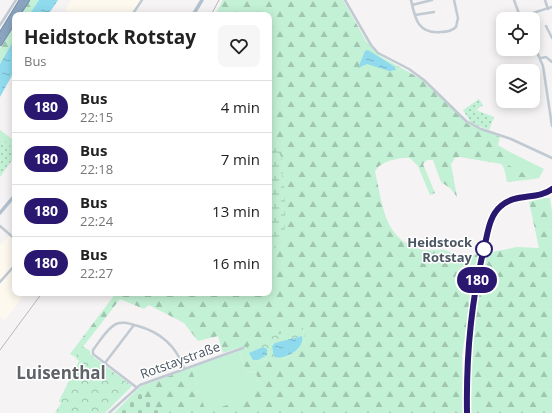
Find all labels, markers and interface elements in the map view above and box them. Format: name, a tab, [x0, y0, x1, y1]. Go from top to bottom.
map controls	[496, 12, 540, 108]
button: locate	[496, 12, 540, 56]
text: Heidstock Rotstay	[24, 24, 196, 50]
button: heart	[218, 25, 260, 67]
text: Bus	[24, 52, 47, 70]
button: layers	[496, 64, 540, 108]
text: Bus	[80, 88, 107, 108]
text: 180	[34, 97, 58, 116]
text: 4 min	[221, 97, 260, 117]
text: 22:15	[80, 108, 113, 126]
text: Bus	[80, 140, 107, 160]
text: 180	[34, 149, 58, 168]
text: 7 min	[221, 149, 260, 169]
text: 22:18	[80, 160, 113, 178]
text: Bus	[80, 192, 107, 212]
text: 180	[34, 201, 58, 220]
text: 13 min	[212, 201, 260, 221]
text: 22:24	[80, 212, 113, 230]
place label: Heidstock Rotstay	[407, 233, 473, 266]
marker: Heidstock Rotstay	[475, 240, 493, 258]
text: Bus	[80, 244, 107, 264]
text: 180	[34, 253, 58, 272]
text: 16 min	[212, 253, 260, 273]
text: 22:27	[80, 264, 113, 282]
line badge: 180	[454, 267, 500, 293]
text: 180	[465, 270, 489, 289]
street label: Rotstaystraße	[138, 337, 222, 383]
district label: Luisenthal	[16, 361, 106, 384]

